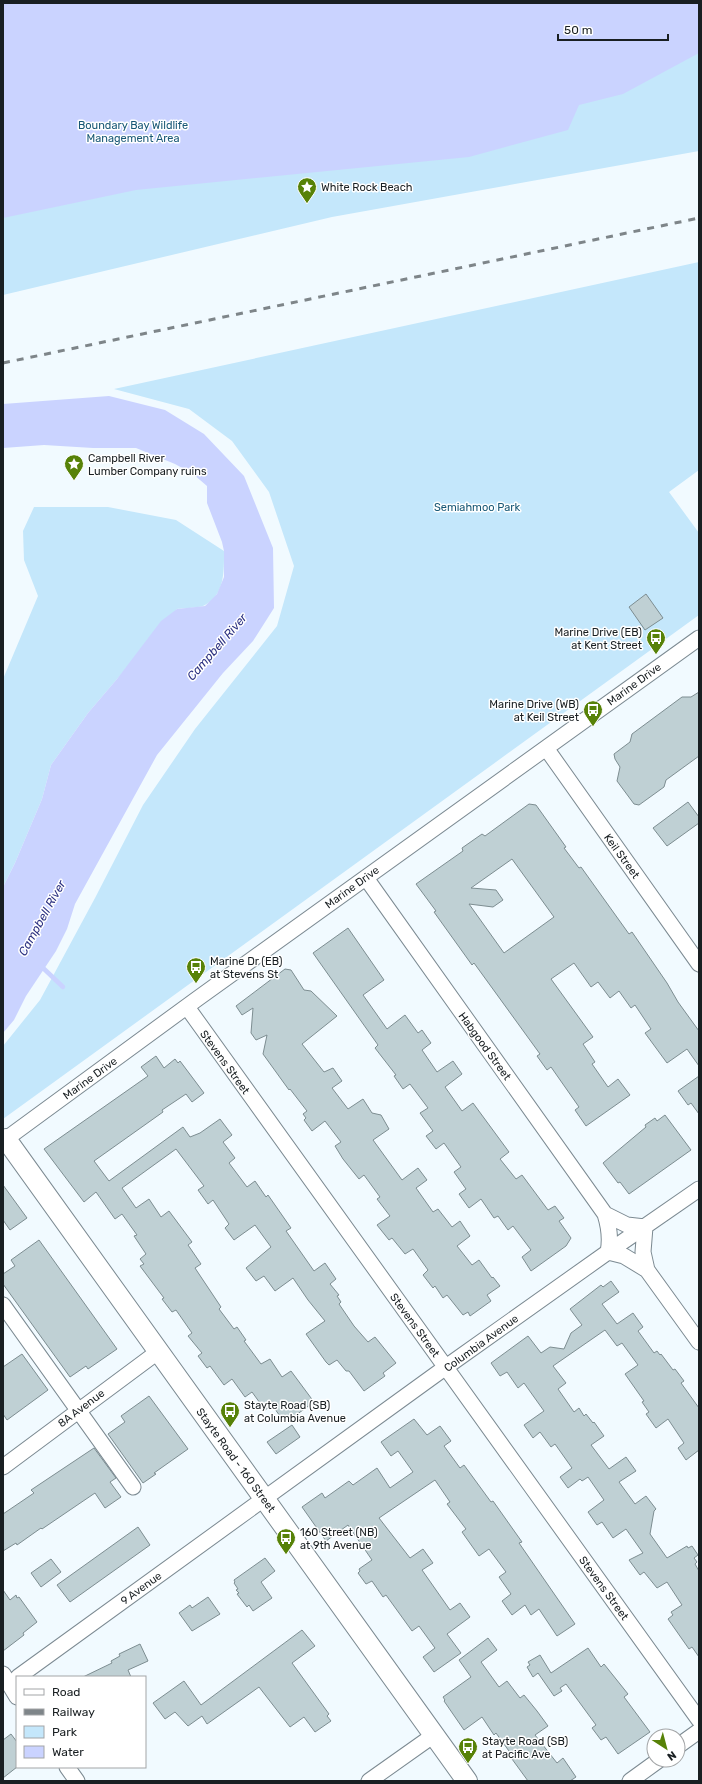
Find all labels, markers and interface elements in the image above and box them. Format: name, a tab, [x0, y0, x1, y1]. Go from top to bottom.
scale bar	[558, 16, 668, 42]
text: 50 m	[564, 23, 592, 37]
park label: Boundary Bay Wildlife Management Area	[78, 119, 188, 145]
place icon: White Rock Beach	[296, 176, 318, 204]
place label: White Rock Beach	[321, 181, 412, 194]
place label: Campbell River Lumber Company ruins	[88, 452, 207, 478]
place icon: Campbell River Lumber Company ruins	[63, 453, 85, 481]
park label: Semiahmoo Park	[434, 501, 520, 514]
water label: Campbell River	[184, 610, 250, 683]
place label: Marine Drive (EB) at Kent Street	[554, 626, 643, 652]
bus stop icon: Marine Drive (EB) at Kent Street	[645, 627, 667, 655]
street label: Marine Drive	[605, 660, 664, 708]
place label: Marine Drive (WB) at Keil Street	[489, 698, 580, 724]
bus stop icon: Marine Drive (WB) at Keil Street	[582, 699, 604, 727]
street label: Keil Street	[601, 831, 643, 882]
street label: Marine Drive	[323, 863, 382, 911]
water label: Campbell River	[16, 878, 69, 958]
place label: Marine Dr (EB) at Stevens St	[210, 955, 283, 981]
bus stop icon: Marine Dr (EB) at Stevens St	[185, 956, 207, 984]
street label: Habgood Street	[456, 1010, 514, 1083]
street label: Stevens Street	[197, 1028, 253, 1097]
street label: Marine Drive	[61, 1054, 120, 1102]
street label: Stevens Street	[387, 1291, 443, 1360]
street label: Columbia Avenue	[441, 1312, 521, 1375]
street label: 8A Avenue	[55, 1387, 107, 1430]
place label: Stayte Road (SB) at Columbia Avenue	[244, 1399, 346, 1425]
bus stop icon: Stayte Road (SB) at Columbia Avenue	[219, 1400, 241, 1428]
street label: Stayte Road - 160 Street	[193, 1406, 278, 1516]
place label: 160 Street (NB) at 9th Avenue	[300, 1526, 378, 1552]
bus stop icon: 160 Street (NB) at 9th Avenue	[275, 1527, 297, 1555]
street label: Stevens Street	[576, 1554, 632, 1623]
street label: 9 Avenue	[118, 1569, 164, 1608]
legend	[16, 1676, 146, 1768]
text: Road	[52, 1685, 80, 1699]
text: Railway	[52, 1705, 95, 1719]
text: Park	[52, 1725, 78, 1739]
north arrow	[646, 1728, 686, 1768]
place label: Stayte Road (SB) at Pacific Ave	[482, 1735, 568, 1761]
bus stop icon: Stayte Road (SB) at Pacific Ave	[457, 1736, 479, 1764]
text: Water	[52, 1745, 84, 1759]
text: N	[664, 1748, 679, 1763]

